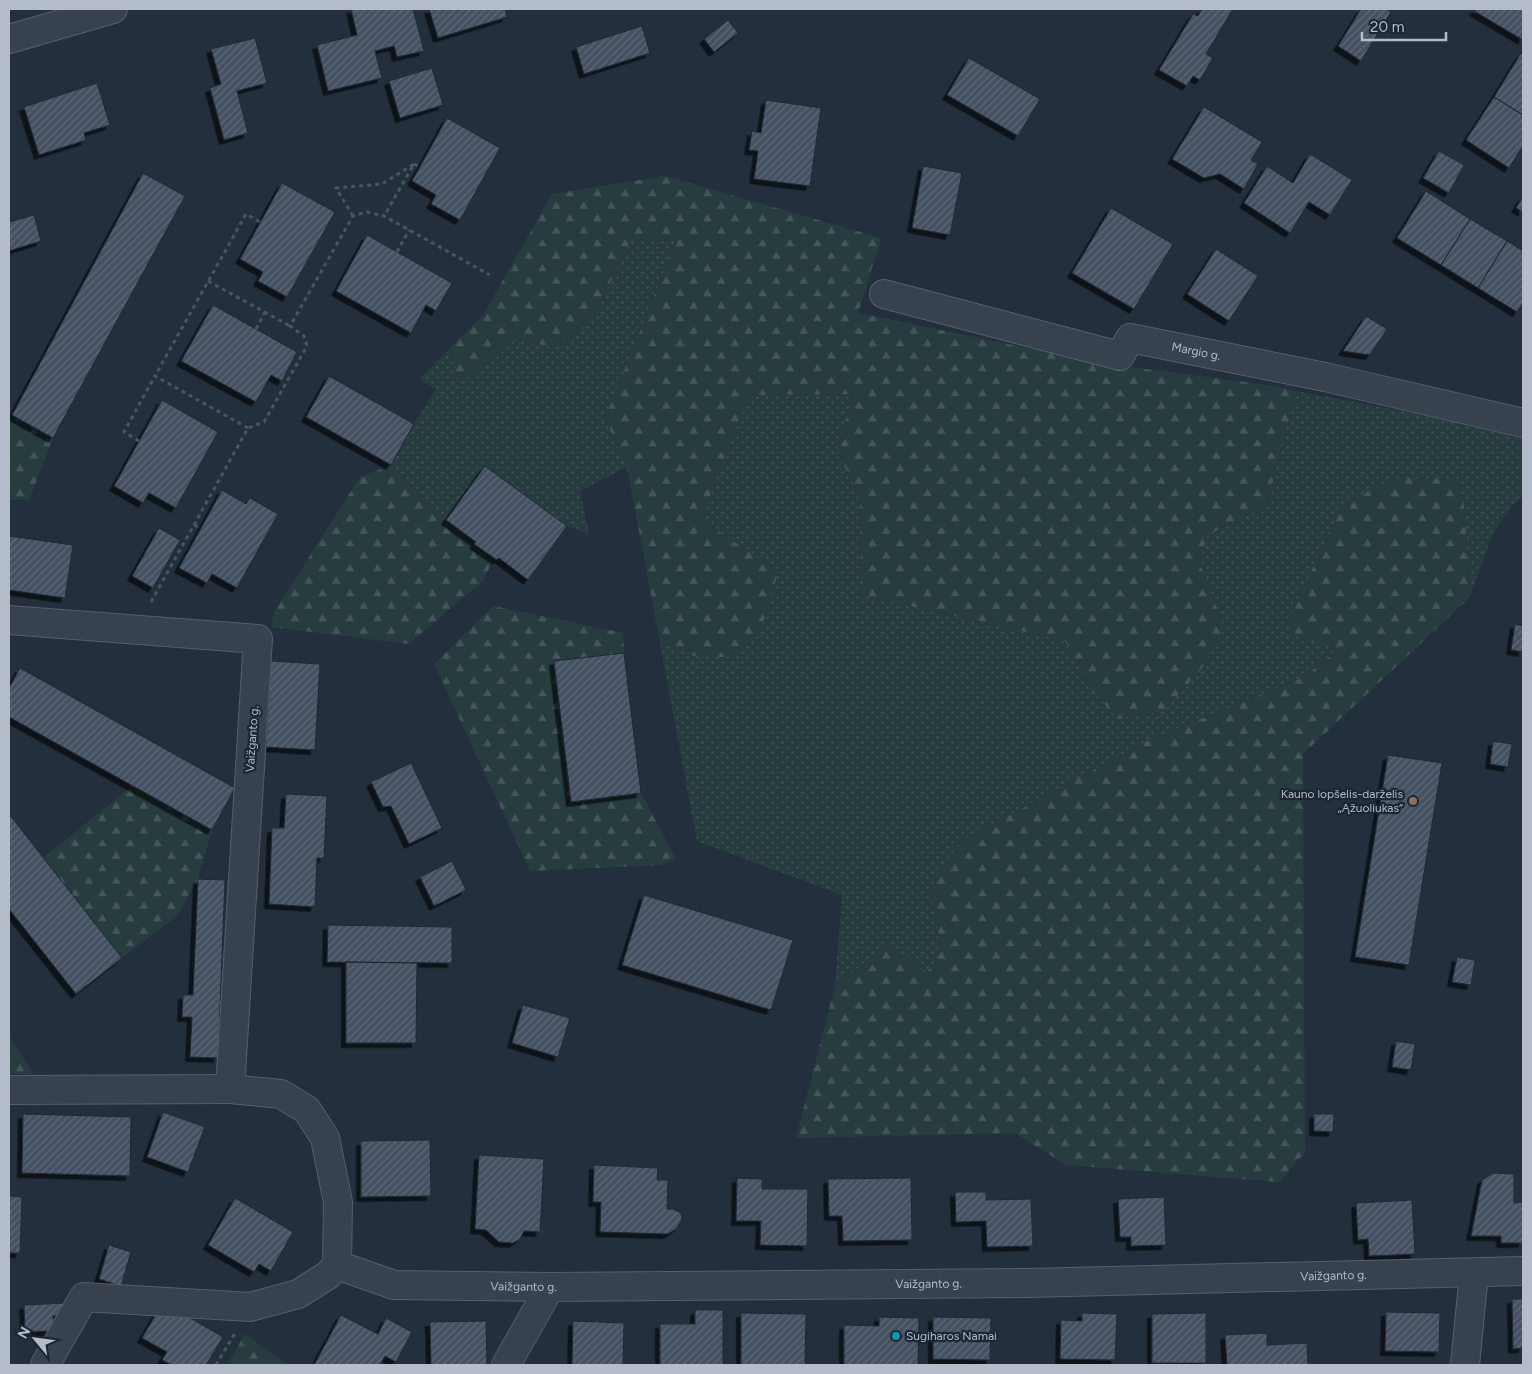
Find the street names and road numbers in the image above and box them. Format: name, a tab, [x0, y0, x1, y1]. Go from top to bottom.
street label: Margio g.	[1170, 339, 1222, 363]
street label: Vaižganto g.	[243, 705, 261, 773]
street label: Vaižganto g.	[1300, 1268, 1367, 1283]
street label: Vaižganto g.	[895, 1277, 962, 1291]
street label: Vaižganto g.	[490, 1279, 557, 1294]

